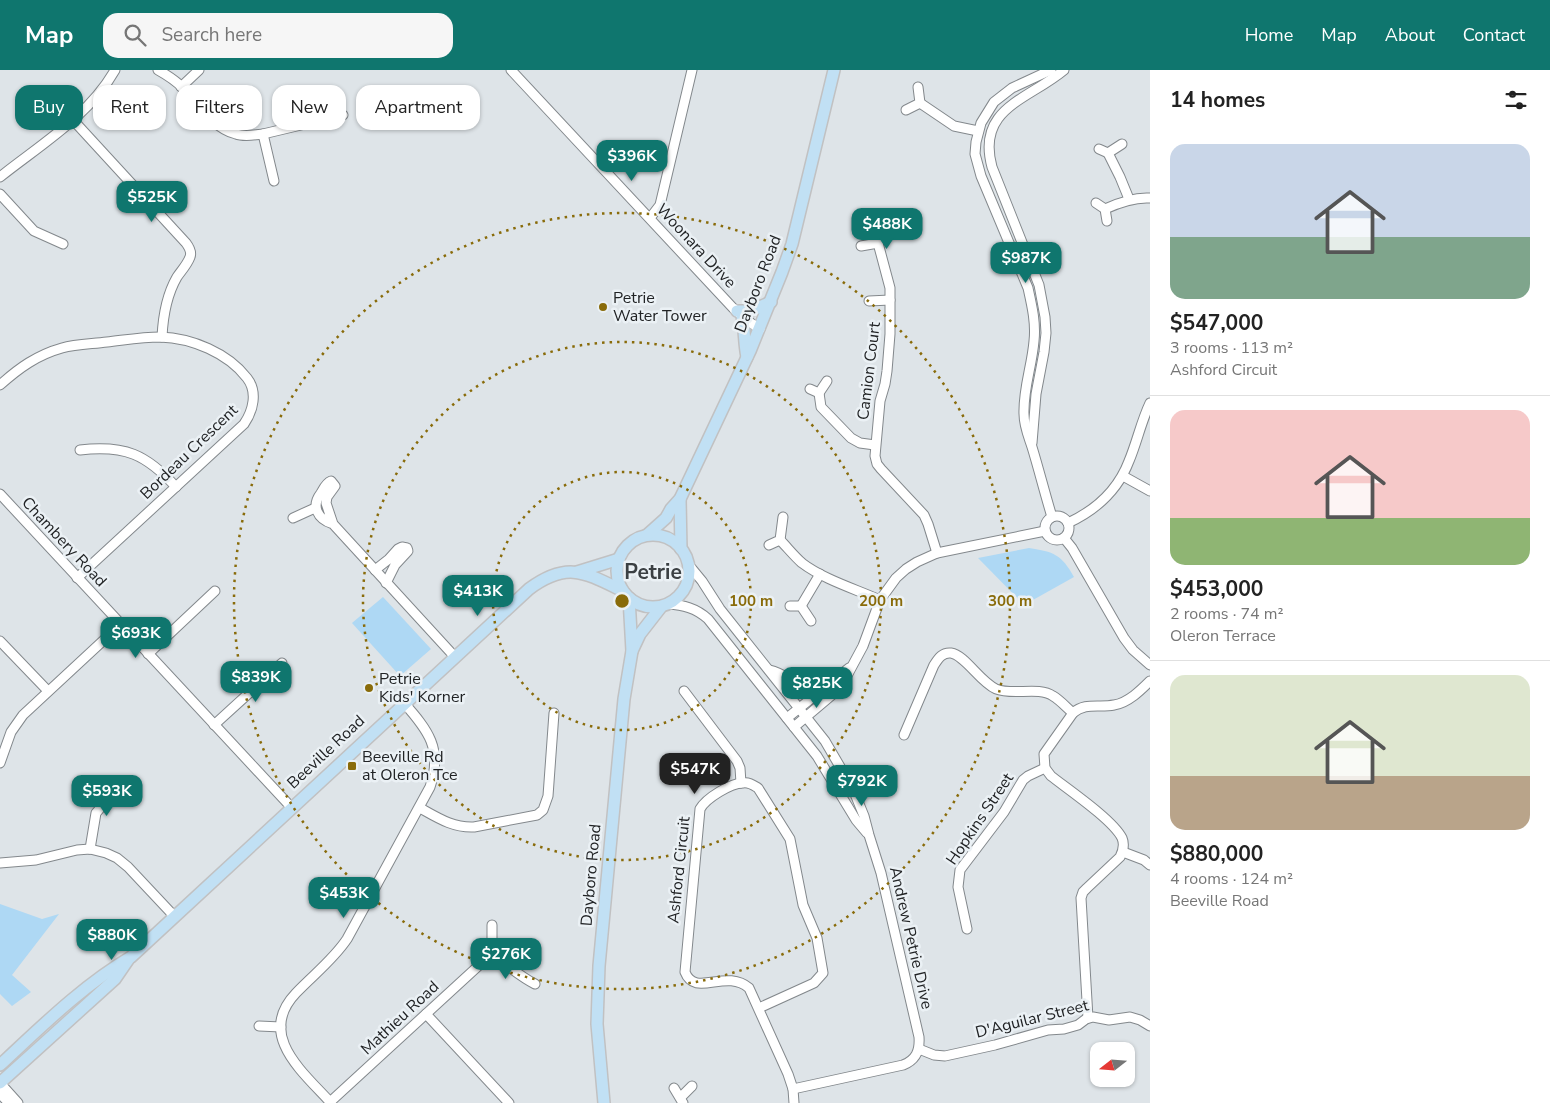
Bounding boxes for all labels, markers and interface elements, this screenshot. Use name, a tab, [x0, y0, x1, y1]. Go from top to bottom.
search box	[103, 13, 453, 58]
text: Map	[25, 19, 73, 51]
icon: search	[121, 21, 149, 49]
text: Search here	[161, 22, 262, 48]
text: Home	[1245, 23, 1293, 47]
text: Map	[1321, 23, 1357, 47]
text: About	[1385, 23, 1435, 47]
text: Contact	[1463, 23, 1525, 47]
chip: Buy	[15, 85, 83, 130]
chip: Rent	[93, 85, 166, 130]
chip: Filters	[176, 85, 262, 130]
chip: New	[272, 85, 346, 130]
chip: Apartment	[356, 85, 480, 130]
text: 14 homes	[1170, 86, 1265, 114]
icon: filters	[1502, 86, 1530, 114]
pin: $396K	[597, 140, 667, 182]
text: $396K	[607, 145, 657, 167]
icon: home	[1305, 177, 1395, 267]
pin: $525K	[117, 180, 187, 223]
text: $525K	[127, 186, 177, 208]
street label: Woonara Drive	[651, 199, 741, 293]
pin: $488K	[852, 208, 922, 250]
text: $488K	[862, 213, 912, 235]
street label: Dayboro Road	[729, 232, 787, 336]
pin: $987K	[991, 242, 1061, 284]
text: $987K	[1001, 247, 1051, 269]
place label: Petrie Water Tower	[613, 287, 707, 327]
marker: Petrie Water Tower	[597, 301, 609, 313]
text: $547,000	[1170, 309, 1263, 337]
street label: Camion Court	[852, 320, 886, 421]
text: 3 rooms · 113 m²	[1170, 337, 1293, 359]
text: Ashford Circuit	[1170, 359, 1277, 381]
street label: Bordeau Crescent	[135, 399, 243, 504]
icon: home	[1305, 442, 1395, 532]
street label: Chambery Road	[17, 492, 111, 592]
district label: Petrie	[624, 558, 682, 586]
pin: $413K	[443, 574, 513, 617]
text: $453,000	[1170, 575, 1263, 603]
text: $413K	[453, 580, 503, 602]
text: 100 m	[729, 591, 773, 611]
text: 200 m	[859, 591, 903, 611]
text: 300 m	[988, 591, 1032, 611]
centre of rings	[613, 592, 631, 610]
text: 2 rooms · 74 m²	[1170, 603, 1283, 625]
pin: $693K	[101, 616, 171, 659]
text: $693K	[111, 622, 161, 644]
text: Oleron Terrace	[1170, 625, 1276, 647]
pin: $839K	[221, 660, 291, 703]
text: $839K	[231, 666, 281, 688]
pin: $825K	[782, 666, 852, 709]
place label: Petrie Kids' Korner	[379, 668, 465, 708]
text: $825K	[792, 672, 842, 694]
marker: Petrie Kids' Korner	[363, 682, 375, 694]
icon: home	[1305, 707, 1395, 797]
street label: Beeville Road	[282, 710, 370, 794]
place label: Beeville Rd at Oleron Tce	[362, 746, 458, 786]
pin: $547K	[660, 752, 730, 795]
text: $547K	[670, 758, 720, 780]
marker: Beeville Rd at Oleron Tce	[346, 760, 358, 772]
pin: $792K	[827, 764, 897, 807]
street label: Hopkins Street	[941, 768, 1019, 869]
text: $792K	[837, 770, 887, 792]
pin: $593K	[72, 774, 142, 817]
text: $593K	[82, 780, 132, 802]
street label: Ashford Circuit	[662, 815, 696, 924]
street label: Dayboro Road	[576, 823, 606, 927]
text: $880,000	[1170, 840, 1263, 868]
street label: Andrew Petrie Drive	[884, 865, 938, 1011]
text: 4 rooms · 124 m²	[1170, 868, 1293, 890]
pin: $453K	[309, 876, 379, 919]
text: $453K	[319, 882, 369, 904]
text: Beeville Road	[1170, 890, 1269, 912]
pin: $880K	[77, 918, 147, 961]
text: $880K	[87, 924, 137, 946]
pin: $276K	[471, 938, 541, 980]
text: $276K	[481, 943, 531, 965]
street label: Mathieu Road	[356, 976, 444, 1060]
street label: D'Aguilar Street	[973, 994, 1091, 1044]
north arrow	[1090, 1042, 1135, 1088]
map controls	[1090, 1042, 1135, 1087]

